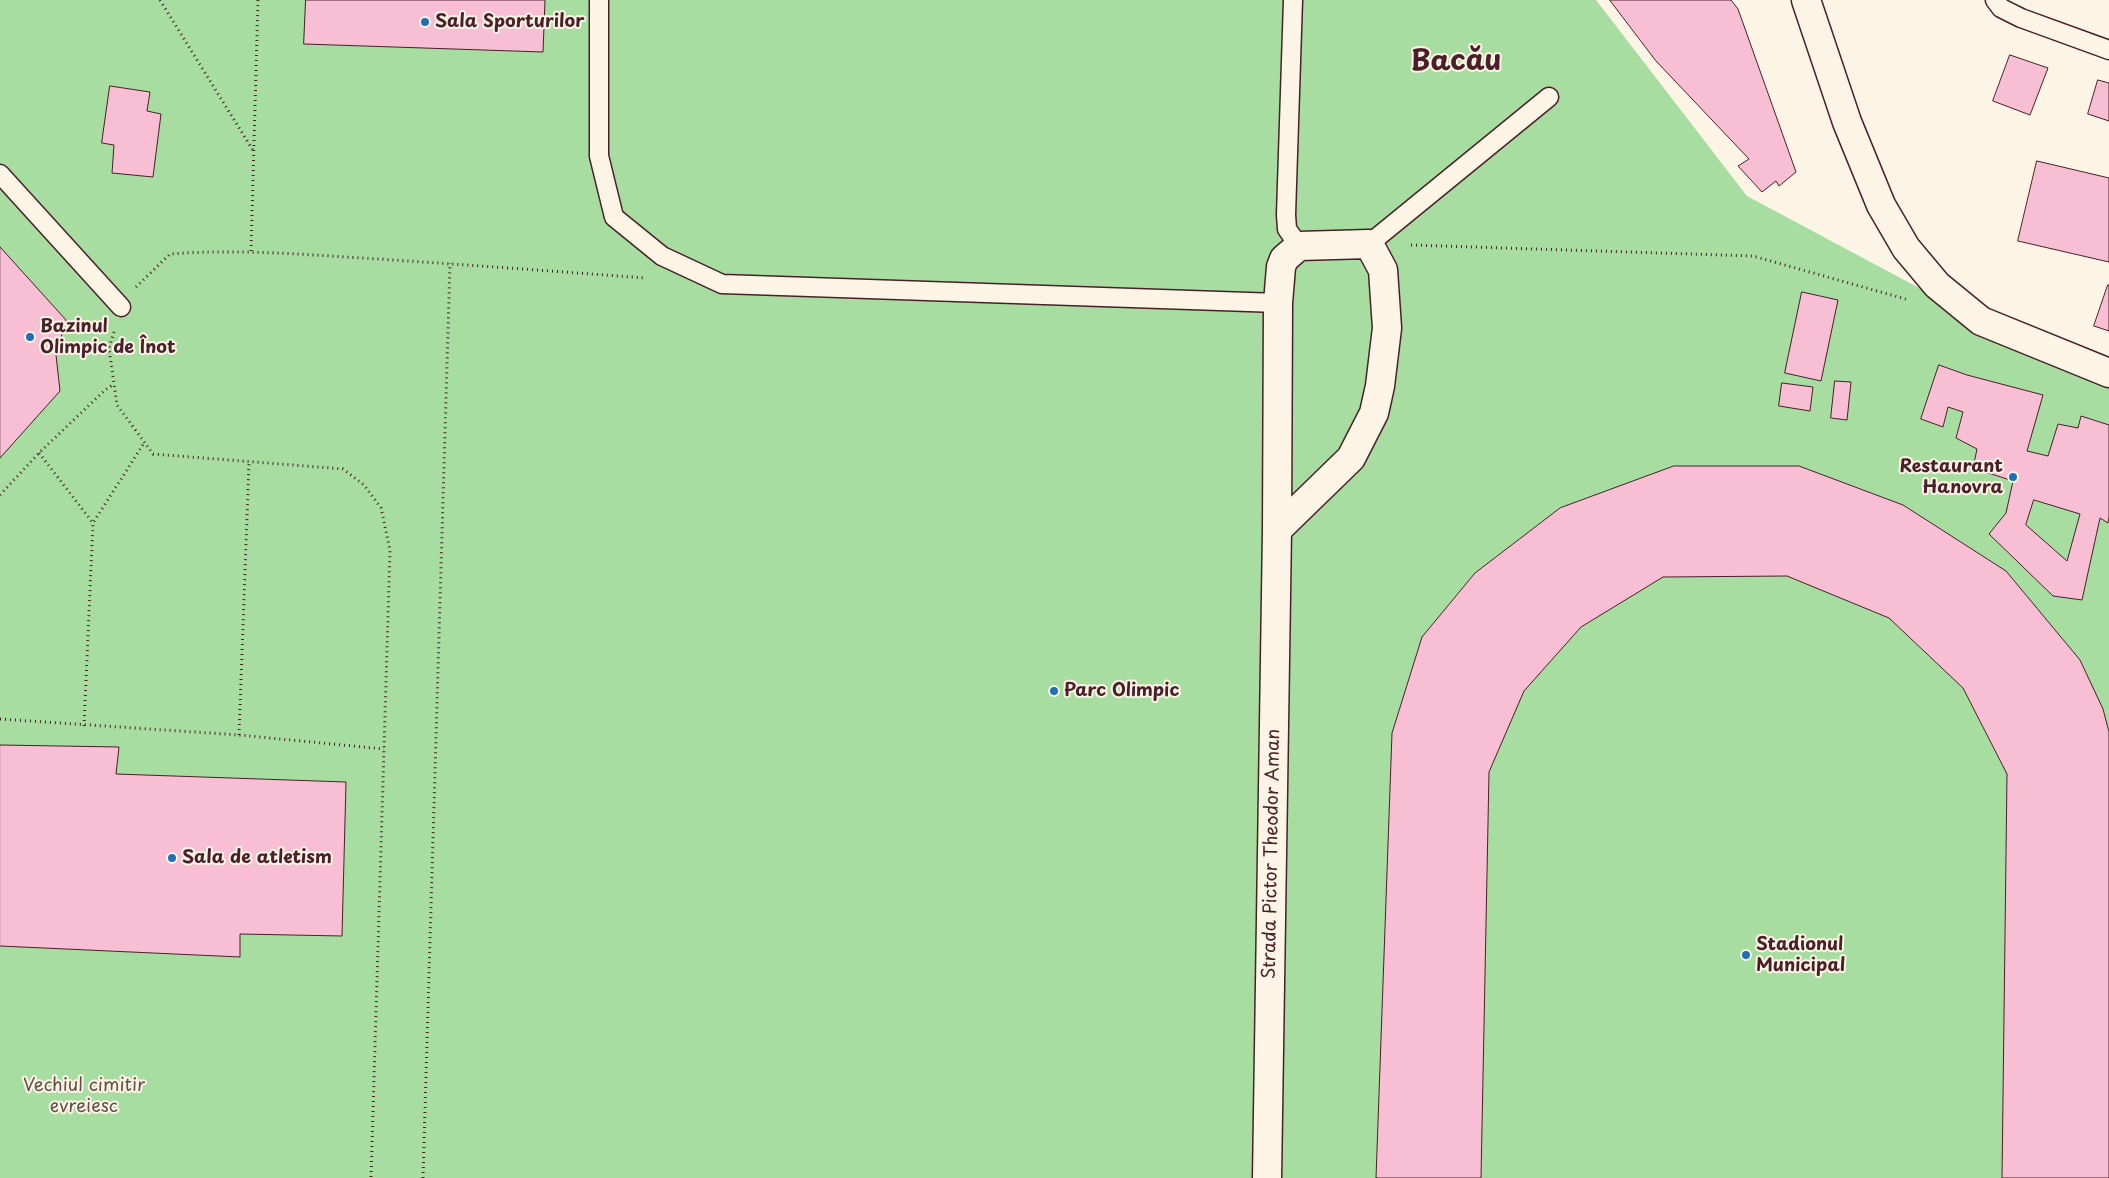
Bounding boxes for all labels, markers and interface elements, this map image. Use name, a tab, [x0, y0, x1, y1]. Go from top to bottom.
place label: Sala Sporturilor	[435, 11, 584, 33]
marker: Sala Sporturilor	[419, 16, 431, 28]
district label: Bacău	[1410, 45, 1502, 79]
place label: Bazinul Olimpic de Înot	[40, 316, 176, 358]
marker: Bazinul Olimpic de Înot	[24, 331, 36, 343]
place label: Restaurant Hanovra	[1900, 456, 2003, 498]
marker: Restaurant Hanovra	[2007, 471, 2019, 483]
place label: Parc Olimpic	[1064, 680, 1179, 702]
marker: Parc Olimpic	[1048, 685, 1060, 697]
street label: Strada Pictor Theodor Aman	[1259, 729, 1285, 979]
place label: Sala de atletism	[182, 847, 332, 869]
marker: Sala de atletism	[166, 852, 178, 864]
place label: Stadionul Municipal	[1756, 934, 1845, 976]
marker: Stadionul Municipal	[1740, 949, 1752, 961]
park label: Vechiul cimitir evreiesc	[23, 1075, 145, 1118]

